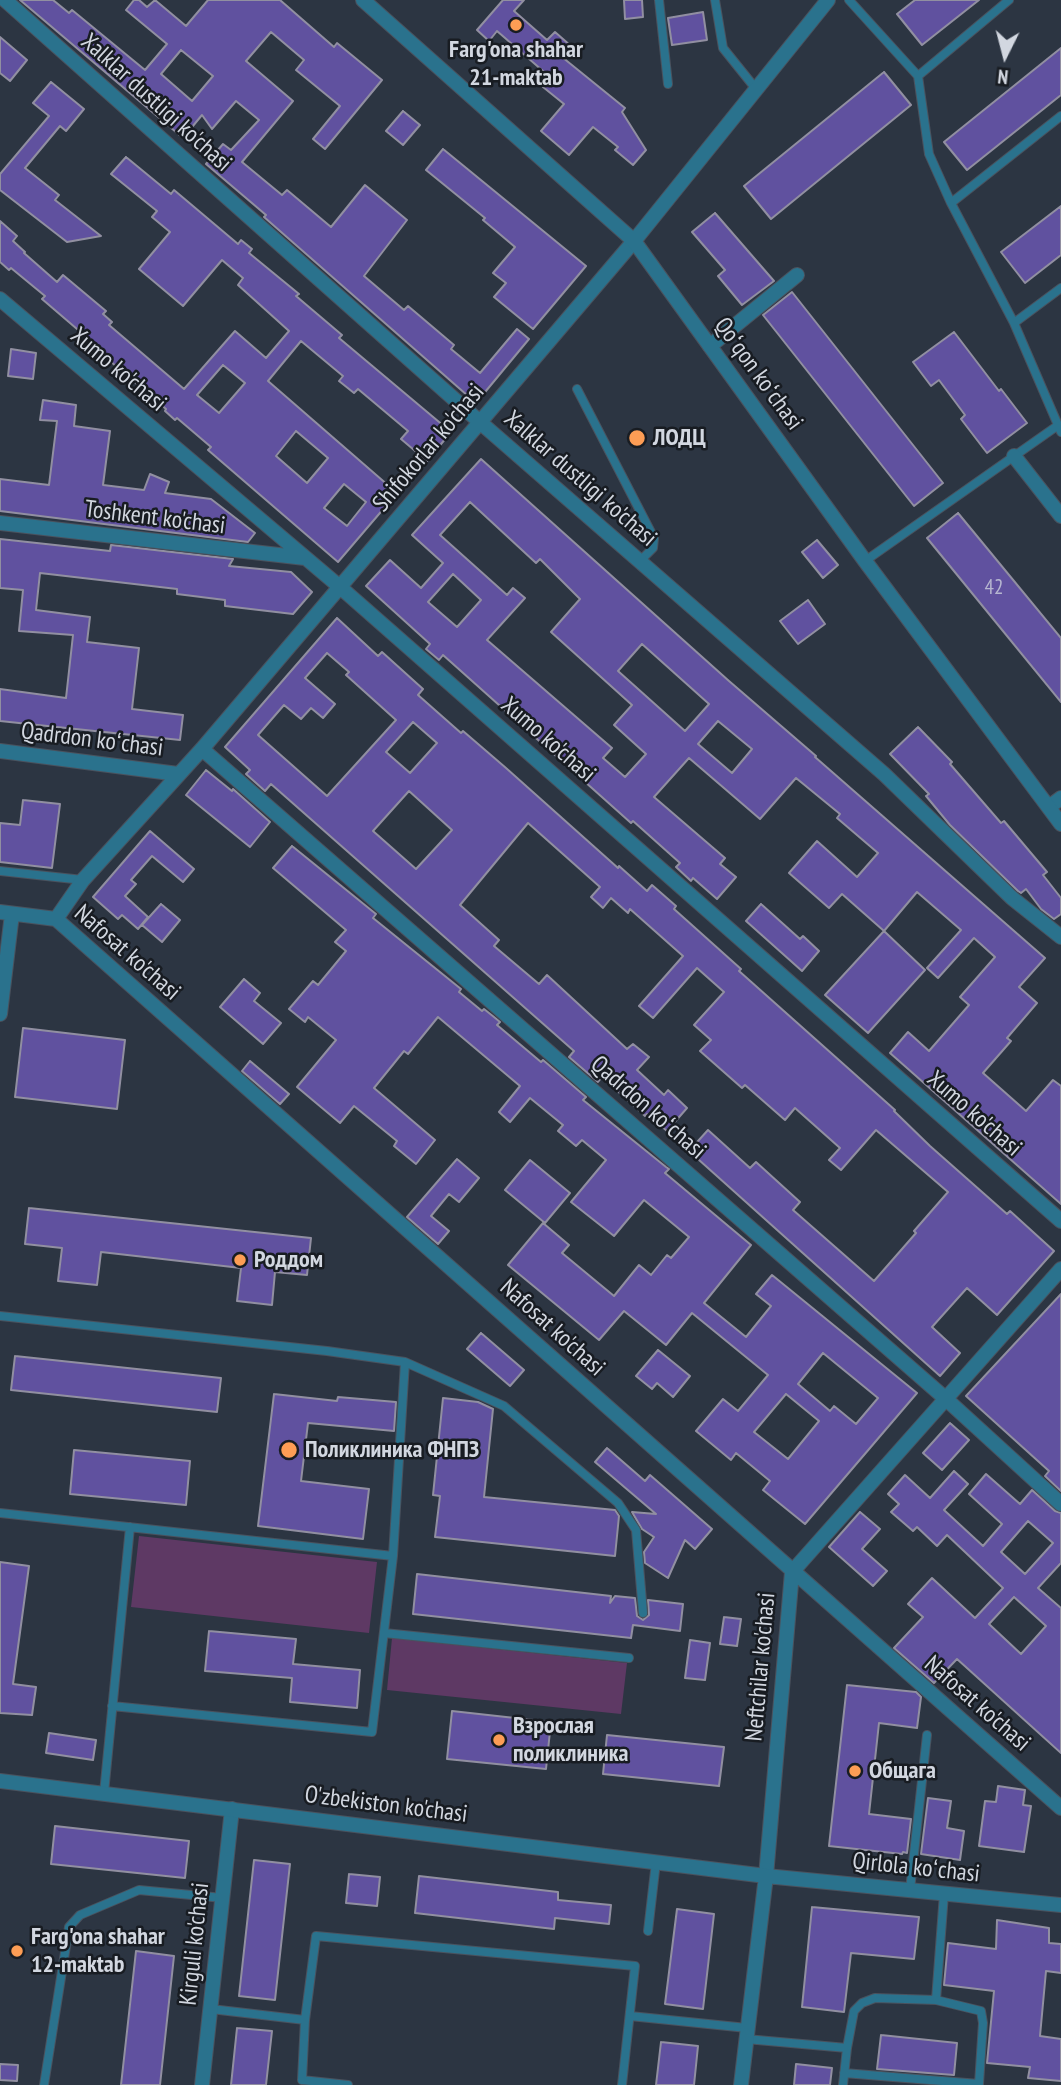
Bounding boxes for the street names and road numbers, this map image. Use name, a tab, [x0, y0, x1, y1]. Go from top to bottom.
street label: Xalklar dustligi ko'chasi	[75, 28, 237, 178]
street label: Qoʻqon koʻchasi	[708, 312, 808, 436]
street label: Xumo ko'chasi	[64, 322, 172, 418]
street label: Shifokorlar ko'chasi	[367, 378, 491, 518]
street label: Xalklar dustligi ko'chasi	[498, 405, 662, 553]
street label: Toshkent ko'chasi	[83, 495, 227, 541]
street label: Xumo ko'chasi	[495, 691, 601, 789]
street label: Qadrdon koʻchasi	[19, 717, 165, 763]
street label: Nafosat ko'chasi	[68, 899, 186, 1007]
street label: Qadrdon koʻchasi	[585, 1050, 711, 1166]
street label: Xumo ko'chasi	[921, 1065, 1027, 1163]
street label: Nafosat ko'chasi	[494, 1273, 610, 1383]
street label: Neftchilar ko'chasi	[740, 1592, 782, 1742]
street label: Nafosat ko'chasi	[918, 1650, 1036, 1758]
street label: O'zbekiston ko'chasi	[303, 1781, 469, 1829]
street label: Qirlola koʻchasi	[851, 1847, 981, 1889]
street label: Kirguli ko'chasi	[174, 1881, 216, 2007]

